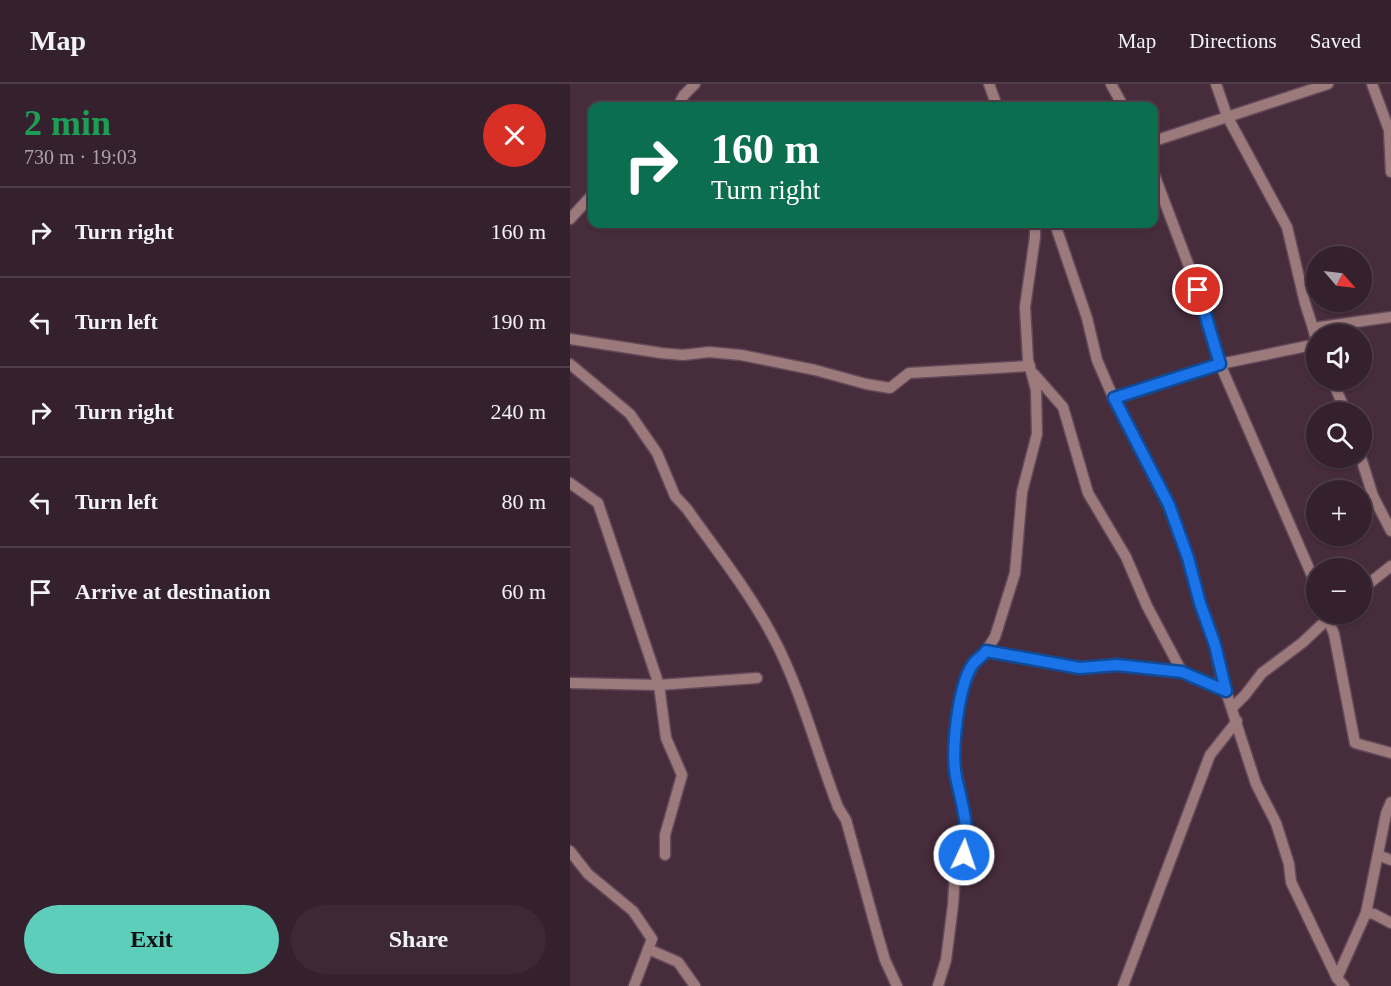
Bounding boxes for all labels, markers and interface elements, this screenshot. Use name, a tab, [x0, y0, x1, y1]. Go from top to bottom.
text: Map	[30, 25, 86, 56]
text: Map	[1118, 29, 1156, 53]
text: Directions	[1189, 29, 1277, 53]
text: Saved	[1310, 29, 1361, 53]
text: 2 min	[24, 103, 111, 143]
button: close	[483, 104, 546, 167]
icon: right	[612, 126, 690, 204]
text: 160 m	[711, 126, 820, 172]
text: 730 m · 19:03	[24, 146, 137, 168]
text: Turn right	[711, 175, 820, 205]
icon: right	[24, 216, 57, 249]
text: Turn right	[75, 219, 174, 244]
text: 160 m	[490, 219, 546, 244]
north arrow	[1306, 246, 1372, 312]
map controls	[1306, 246, 1372, 624]
pin	[1172, 264, 1223, 315]
icon: arrive	[1181, 273, 1214, 306]
icon: left	[24, 306, 57, 339]
text: Turn left	[75, 309, 158, 334]
text: 190 m	[490, 309, 546, 334]
button: sound	[1306, 324, 1372, 390]
icon: right	[24, 396, 57, 429]
text: Turn right	[75, 399, 174, 424]
text: 240 m	[490, 399, 546, 424]
button: search	[1306, 402, 1372, 468]
button: +	[1306, 480, 1372, 546]
icon: left	[24, 486, 57, 519]
text: Turn left	[75, 489, 158, 514]
text: 80 m	[501, 489, 546, 514]
button: −	[1306, 558, 1372, 624]
icon: arrive	[24, 576, 57, 609]
text: Arrive at destination	[75, 579, 271, 604]
text: 60 m	[501, 579, 546, 604]
position arrow	[932, 823, 996, 887]
button: Exit	[24, 905, 279, 974]
button: Share	[291, 905, 546, 974]

